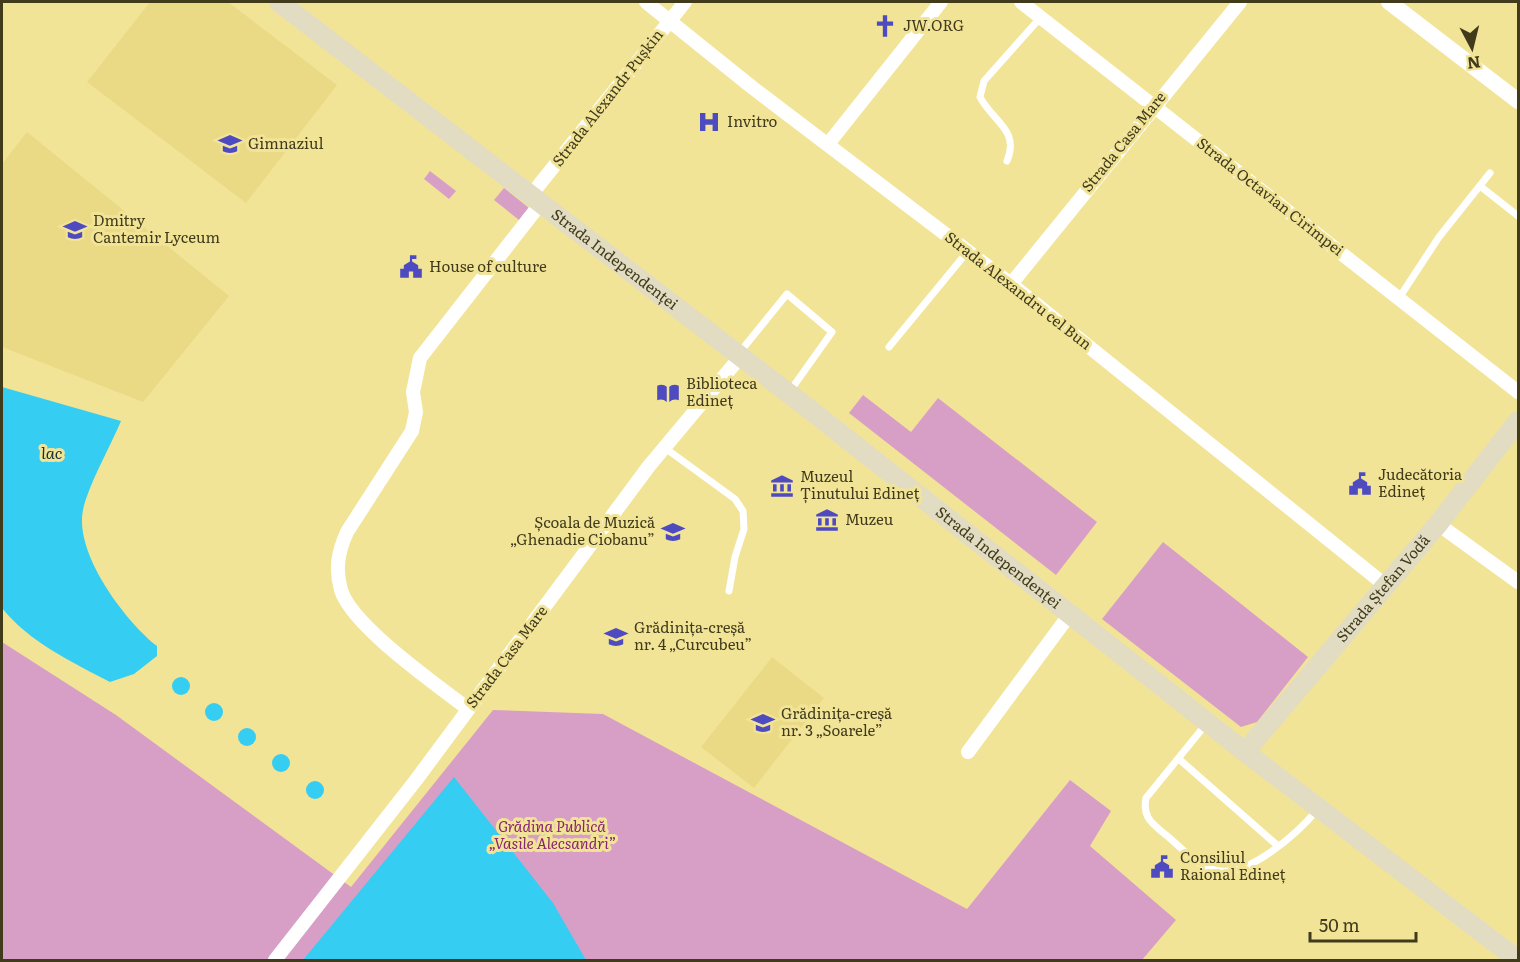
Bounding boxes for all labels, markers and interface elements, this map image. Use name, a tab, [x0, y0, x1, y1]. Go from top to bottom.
church icon: JW.ORG	[872, 13, 898, 39]
place label: JW.ORG	[903, 13, 964, 36]
north arrow	[1442, 18, 1502, 78]
street label: Strada Alexandr Pușkin	[546, 24, 668, 171]
text: N	[1466, 51, 1482, 77]
street label: Strada Casa Mare	[1075, 86, 1171, 196]
hospital icon: Invitro	[696, 109, 722, 135]
place label: Invitro	[727, 109, 778, 132]
school or university icon: Gimnaziul	[217, 131, 243, 157]
place label: Gimnaziul	[248, 131, 324, 154]
street label: Strada Octavian Cirimpei	[1193, 131, 1349, 261]
street label: Strada Independenței	[547, 202, 684, 315]
place label: Dmitry Cantemir Lyceum	[93, 208, 220, 248]
school or university icon: Dmitry Cantemir Lyceum	[62, 217, 88, 243]
street label: Strada Alexandru cel Bun	[941, 225, 1097, 355]
public building icon: House of culture	[398, 254, 424, 280]
place label: House of culture	[429, 254, 547, 277]
place label: Biblioteca Edineț	[686, 371, 758, 411]
library icon: Biblioteca Edineț	[655, 380, 681, 406]
water label: lac	[41, 440, 63, 464]
place label: Judecătoria Edineț	[1378, 462, 1463, 502]
place label: Muzeul Ținutului Edineț	[800, 464, 919, 504]
public building icon: Judecătoria Edineț	[1347, 471, 1373, 497]
museum icon: Muzeul Ținutului Edineț	[769, 473, 795, 499]
street label: Strada Independenței	[931, 500, 1067, 613]
museum icon: Muzeu	[814, 507, 840, 533]
place label: Muzeu	[845, 507, 894, 530]
place label: Școala de Muzică „Ghenadie Ciobanu”	[511, 510, 656, 550]
school or university icon: Școala de Muzică „Ghenadie Ciobanu”	[660, 519, 686, 545]
street label: Strada Ștefan Vodă	[1330, 528, 1435, 647]
street label: Strada Casa Mare	[459, 600, 552, 712]
place label: Grădinița-creșă nr. 4 „Curcubeu”	[634, 615, 752, 655]
school or university icon: Grădinița-creșă nr. 4 „Curcubeu”	[603, 624, 629, 650]
place label: Grădinița-creșă nr. 3 „Soarele”	[781, 701, 893, 741]
school or university icon: Grădinița-creșă nr. 3 „Soarele”	[750, 710, 776, 736]
park label: Grădina Publică „Vasile Alecsandri”	[488, 814, 616, 854]
place label: Consiliul Raional Edineț	[1180, 845, 1286, 885]
public building icon: Consiliul Raional Edineț	[1149, 854, 1175, 880]
scale bar	[1310, 905, 1416, 943]
text: 50 m	[1319, 911, 1360, 938]

